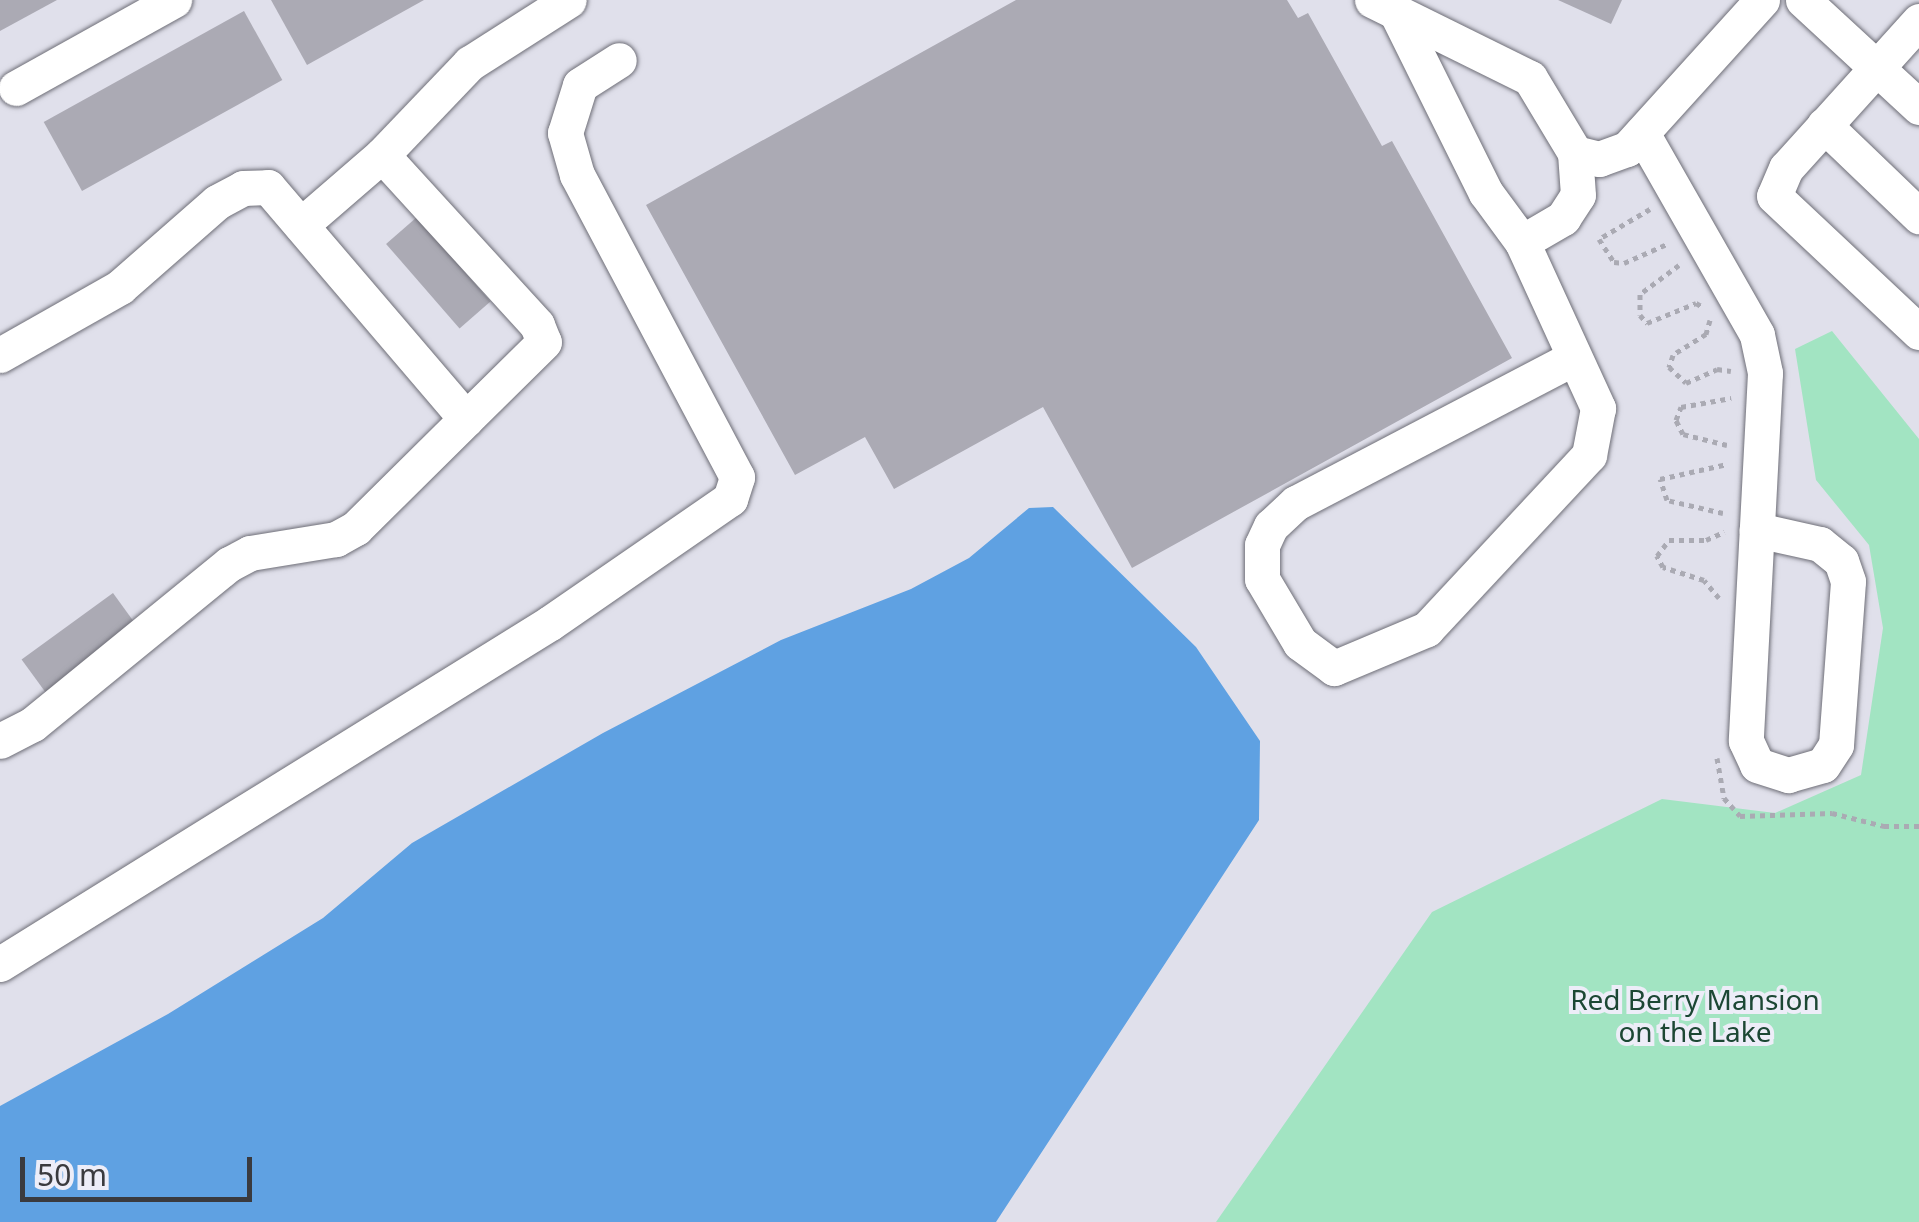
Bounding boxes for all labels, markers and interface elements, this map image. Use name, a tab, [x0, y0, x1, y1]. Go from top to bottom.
park label: Red Berry Mansion on the Lake	[1570, 982, 1820, 1048]
scale bar	[25, 1137, 258, 1199]
text: 50 m	[37, 1154, 107, 1195]

